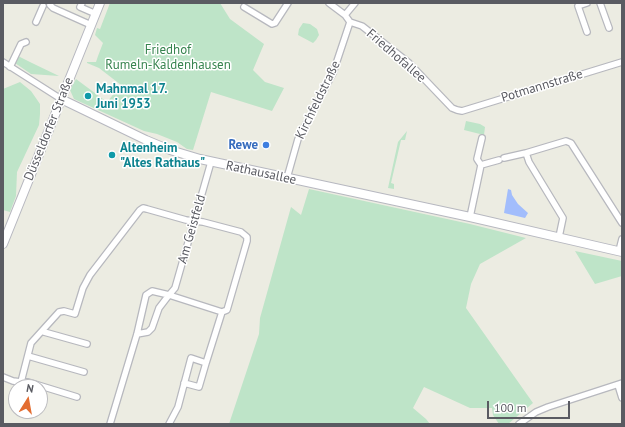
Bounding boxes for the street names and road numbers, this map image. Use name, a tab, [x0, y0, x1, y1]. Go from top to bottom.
street label: Friedhofallee	[363, 26, 429, 86]
street label: Kirchfeldstraße	[292, 58, 344, 142]
street label: Potmannstraße	[499, 66, 585, 106]
street label: Düsseldorfer Straße	[21, 75, 77, 183]
street label: Rathausallee	[224, 158, 298, 188]
street label: Am Geistfeld	[175, 193, 209, 265]

